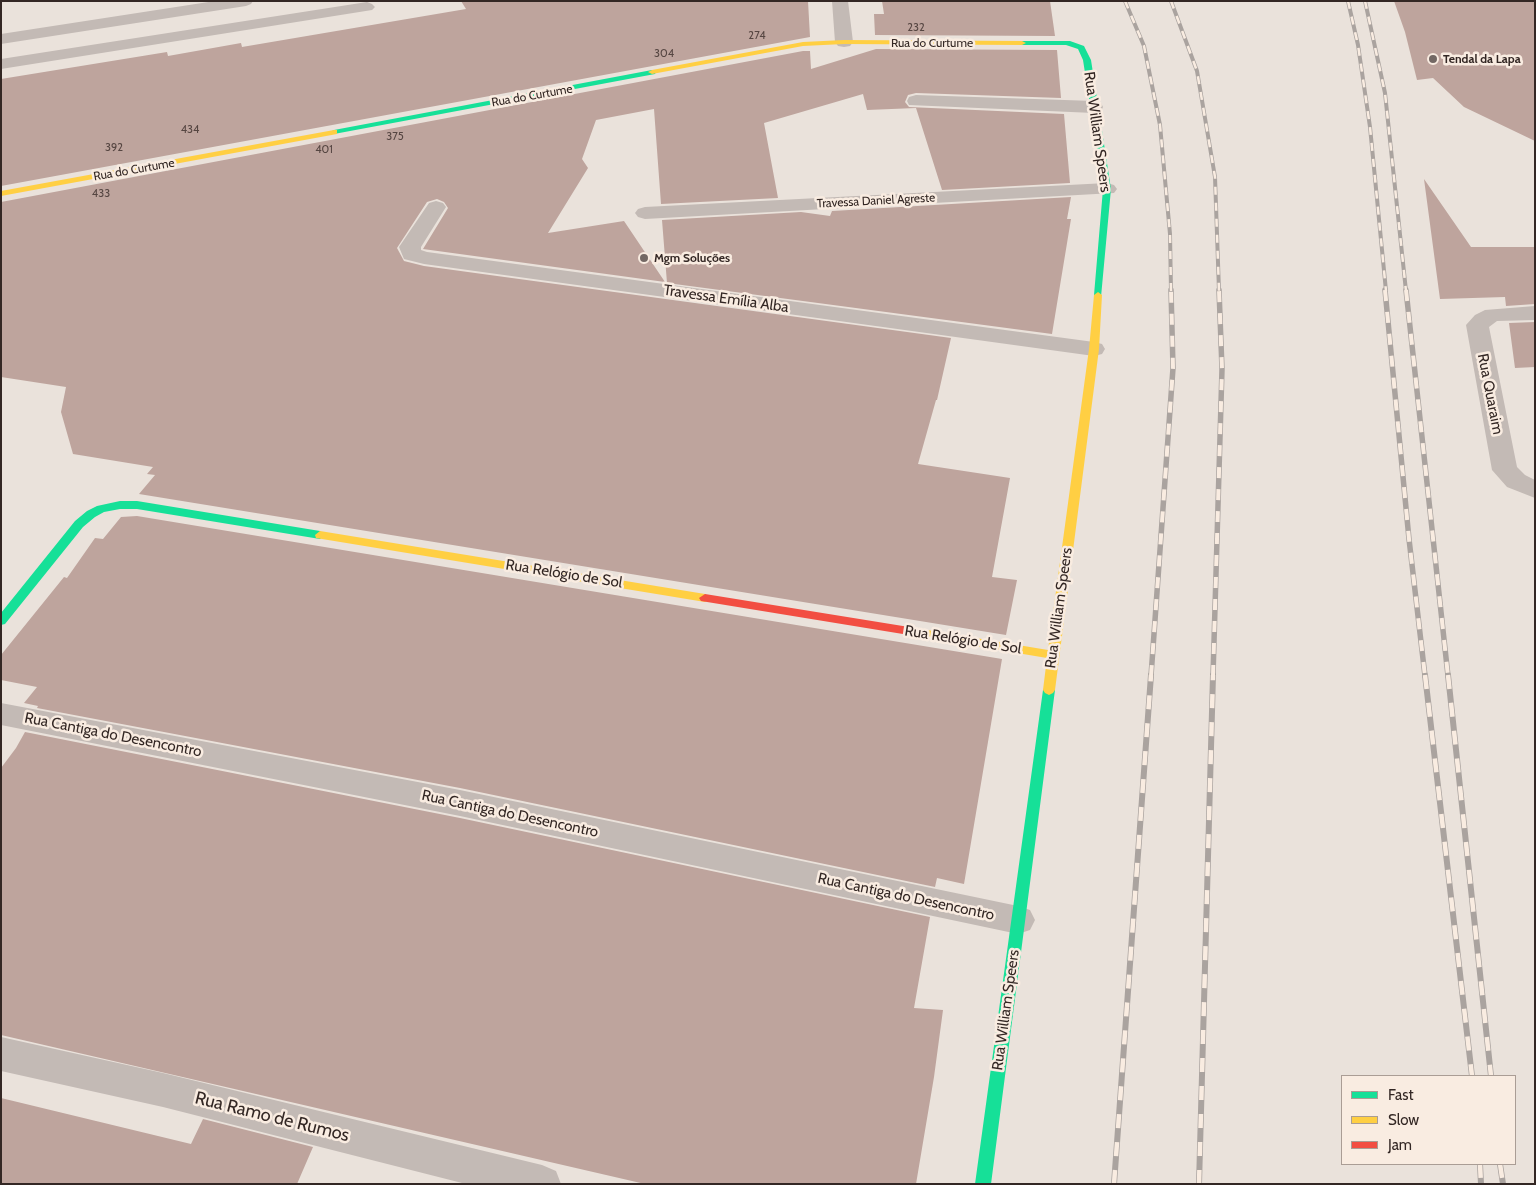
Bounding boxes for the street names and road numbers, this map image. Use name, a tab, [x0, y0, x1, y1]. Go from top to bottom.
street label: Rua do Curtume	[891, 36, 973, 50]
street label: Rua William Speers	[1080, 70, 1114, 194]
street label: Rua do Curtume	[490, 82, 574, 110]
street label: Rua do Curtume	[92, 156, 176, 184]
street label: Travessa Daniel Agreste	[817, 191, 935, 211]
street label: Travessa Emília Alba	[662, 281, 790, 317]
street label: Rua Quaraim	[1473, 352, 1507, 436]
street label: Rua William Speers	[1042, 546, 1076, 670]
street label: Rua Relógio de Sol	[504, 556, 624, 592]
street label: Rua Relógio de Sol	[903, 622, 1023, 658]
street label: Rua Cantiga do Desencontro	[23, 709, 203, 761]
street label: Rua Cantiga do Desencontro	[420, 786, 600, 842]
street label: Rua Cantiga do Desencontro	[816, 869, 996, 925]
street label: Rua William Speers	[989, 948, 1023, 1072]
street label: Rua Ramo de Rumos	[193, 1087, 351, 1147]

